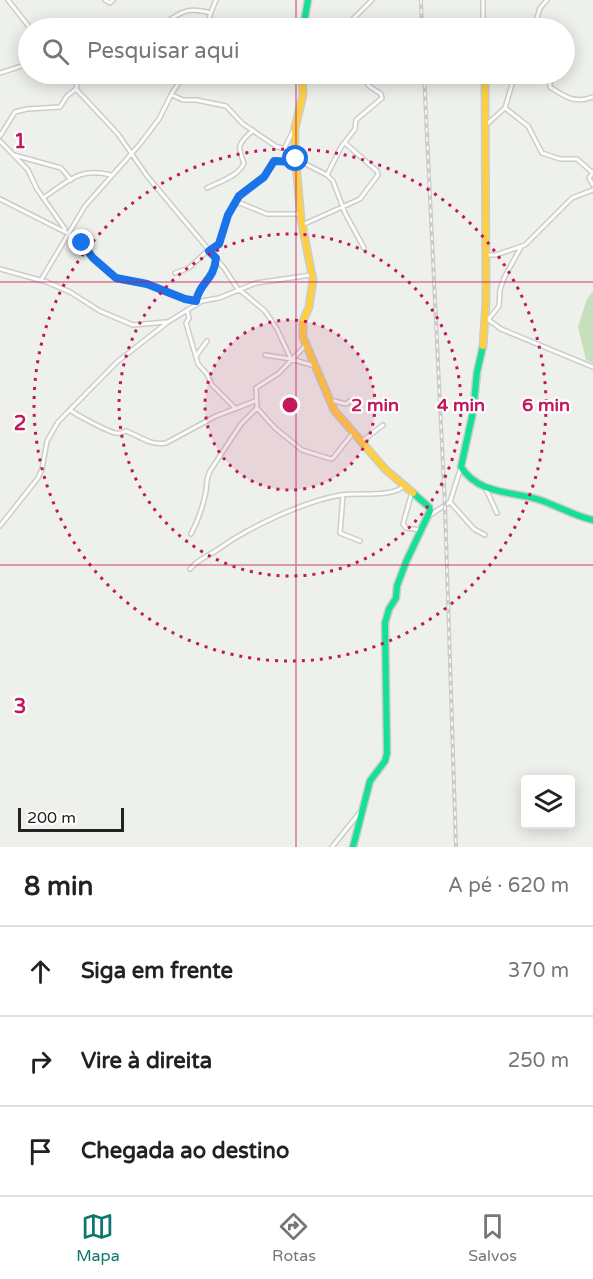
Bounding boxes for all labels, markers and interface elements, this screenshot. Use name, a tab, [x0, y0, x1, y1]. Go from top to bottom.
search box	[18, 18, 575, 84]
icon: search	[39, 35, 72, 68]
text: Pesquisar aqui	[87, 38, 239, 64]
text: 1	[14, 130, 26, 154]
route start	[282, 145, 308, 171]
route end	[68, 229, 94, 255]
text: 2 min	[351, 394, 399, 416]
text: 4 min	[437, 394, 485, 416]
text: 6 min	[522, 394, 570, 416]
centre of rings	[280, 395, 300, 415]
text: 2	[14, 412, 26, 436]
text: 3	[14, 695, 26, 719]
map controls	[521, 775, 575, 829]
button: layers	[521, 775, 575, 829]
scale bar	[18, 805, 124, 832]
text: 200 m	[27, 808, 76, 828]
text: 8 min	[24, 871, 93, 902]
text: A pé · 620 m	[448, 874, 569, 898]
icon: ahead	[24, 955, 57, 988]
text: Siga em frente	[81, 958, 233, 984]
text: 370 m	[508, 959, 569, 983]
icon: right	[24, 1045, 57, 1078]
text: Vire à direita	[81, 1048, 212, 1074]
text: 250 m	[508, 1049, 569, 1073]
icon: arrive	[24, 1135, 57, 1168]
text: Chegada ao destino	[81, 1138, 289, 1164]
tab: Mapa	[76, 1210, 120, 1266]
tab: Rotas	[272, 1210, 316, 1266]
tab: Salvos	[468, 1210, 517, 1266]

